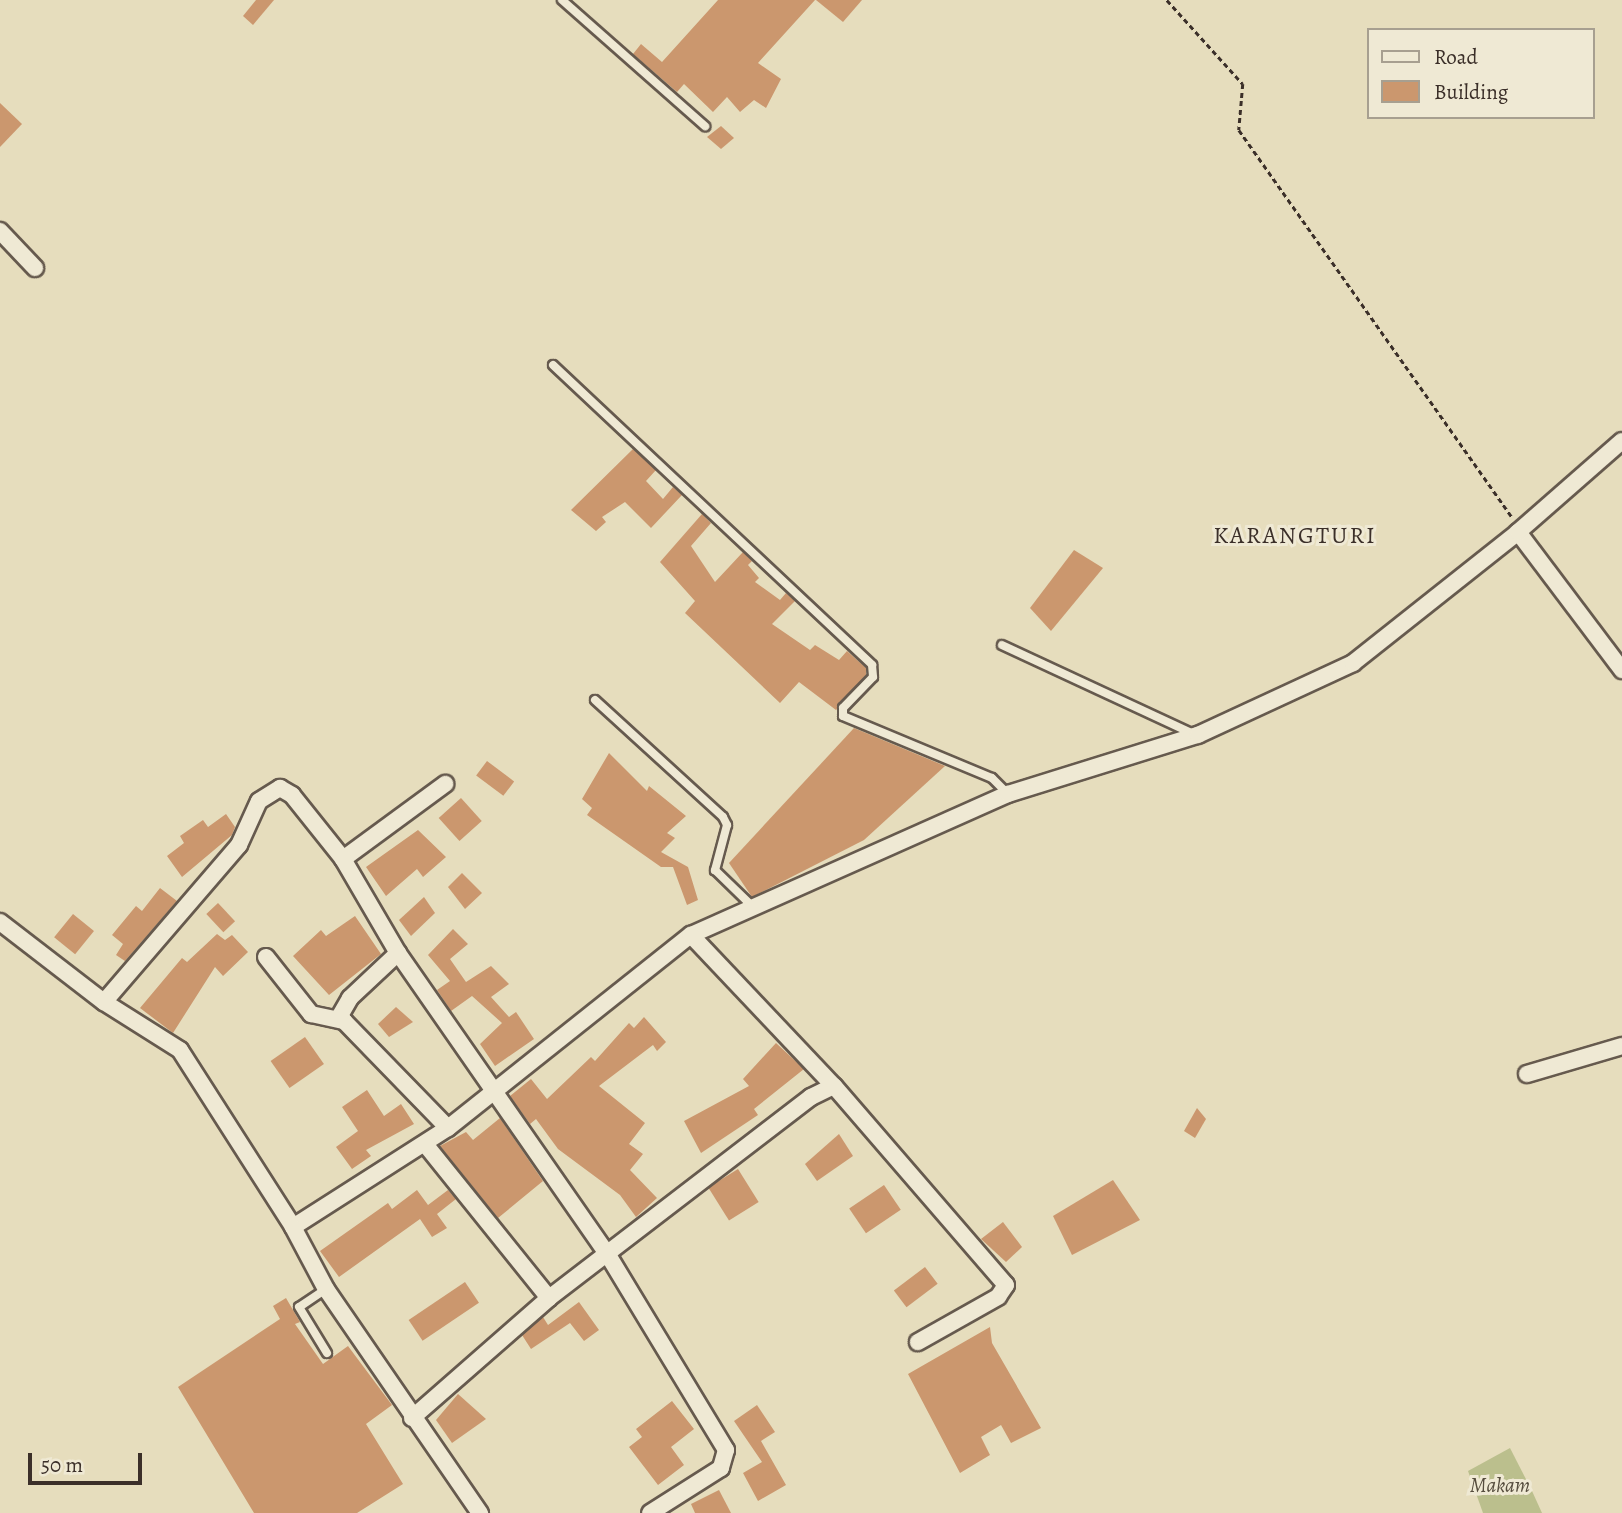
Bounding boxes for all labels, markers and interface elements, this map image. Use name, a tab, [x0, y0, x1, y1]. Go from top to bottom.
legend	[1366, 28, 1594, 119]
text: Road	[1434, 43, 1478, 71]
text: Building	[1434, 78, 1508, 106]
district label: KARANGTURI	[1215, 522, 1375, 550]
scale bar	[32, 1440, 145, 1484]
text: 50 m	[41, 1451, 83, 1479]
park label: Makam	[1470, 1472, 1530, 1498]

